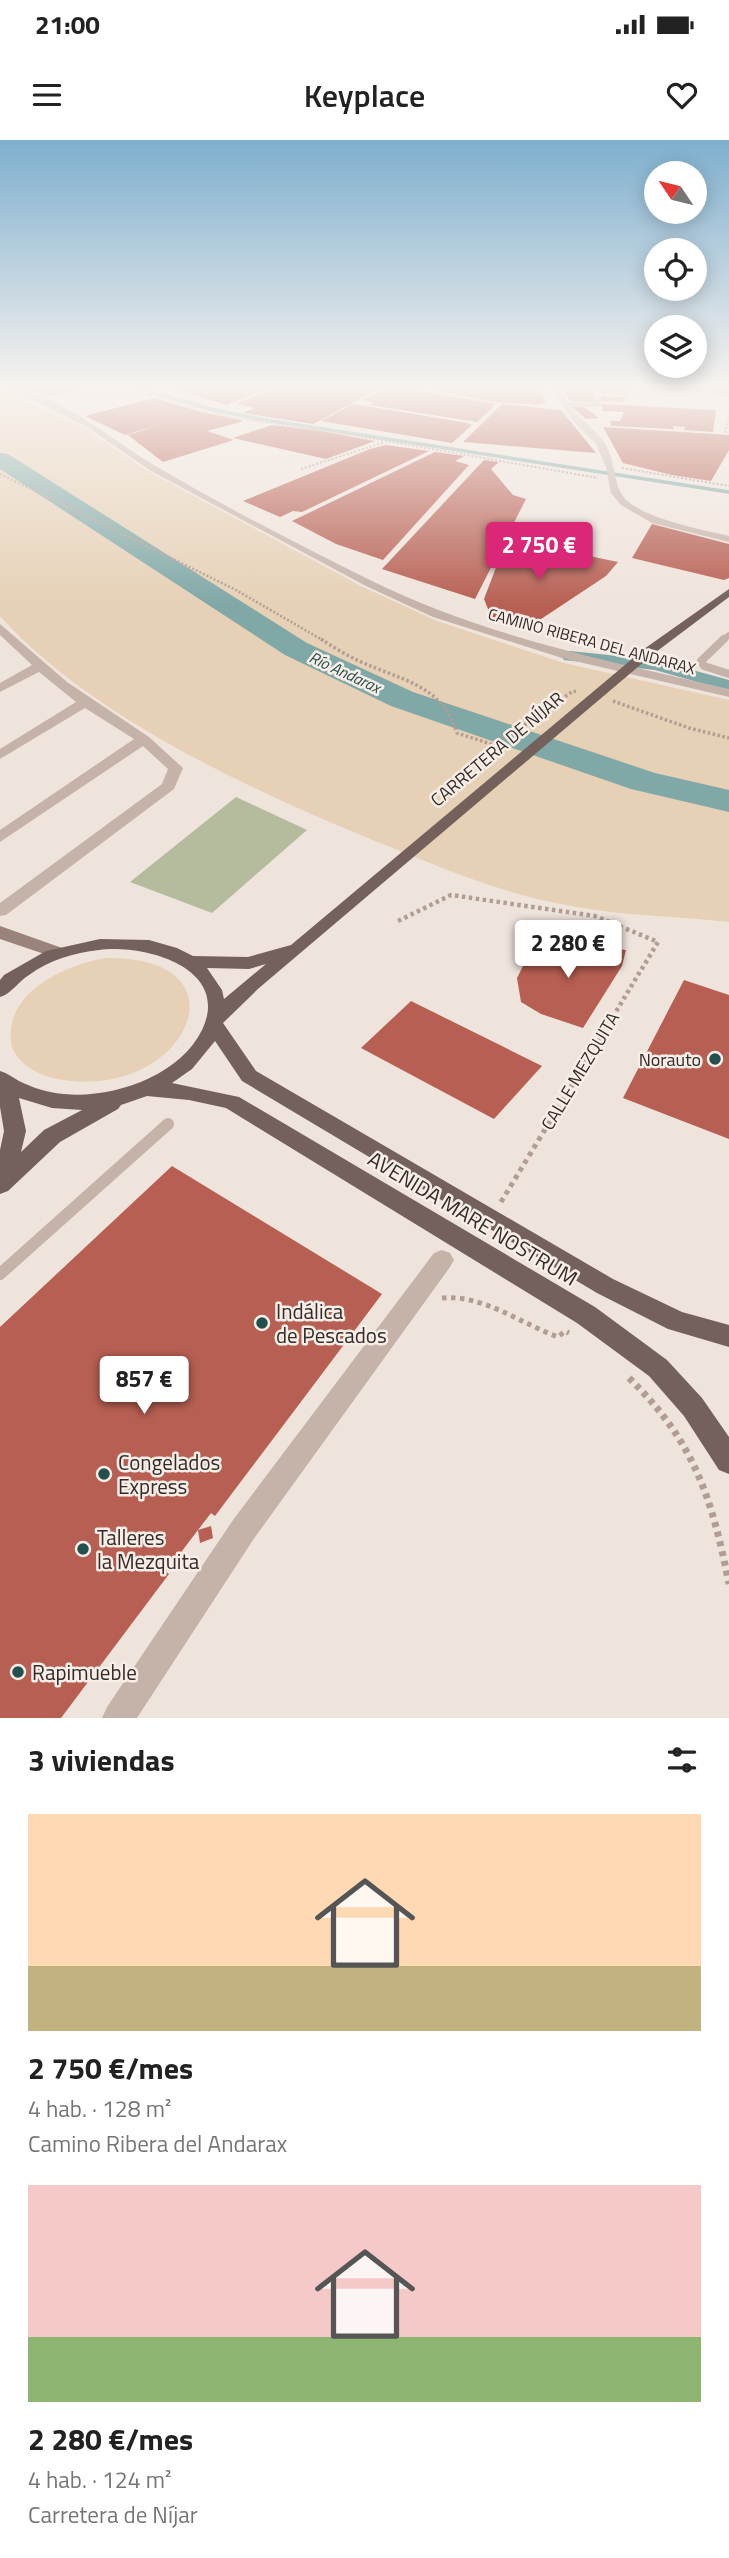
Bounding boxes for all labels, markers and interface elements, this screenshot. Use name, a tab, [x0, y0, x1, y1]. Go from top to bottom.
text: 21:00	[35, 5, 100, 44]
text: Keyplace	[304, 71, 425, 119]
icon: menu	[28, 76, 66, 114]
icon: heart	[663, 76, 701, 114]
north arrow	[644, 161, 707, 224]
map controls	[644, 161, 707, 378]
button: locate	[644, 238, 707, 301]
button: layers	[644, 315, 707, 378]
pin: 2 750 €	[474, 522, 604, 582]
text: 2 750 €	[502, 527, 576, 562]
street label: CAMINO RIBERA DEL ANDARAX	[485, 602, 699, 680]
water label: Río Andarax	[305, 645, 387, 700]
street label: CARRETERA DE NÍJAR	[424, 685, 570, 813]
pin: 2 280 €	[503, 920, 633, 980]
text: 2 280 €	[531, 925, 605, 960]
street label: CALLE MEZQUITA	[534, 1007, 626, 1135]
place label: Norauto	[639, 1046, 701, 1073]
marker: Norauto	[707, 1051, 723, 1067]
street label: AVENIDA MARE NOSTRUM	[362, 1143, 584, 1293]
place label: Indálica de Pescados	[276, 1295, 387, 1351]
marker: Indálica de Pescados	[254, 1315, 270, 1331]
pin: 857 €	[95, 1356, 193, 1416]
text: 857 €	[116, 1361, 172, 1396]
place label: Congelados Express	[118, 1446, 220, 1502]
marker: Congelados Express	[96, 1466, 112, 1482]
place label: Talleres la Mezquita	[97, 1521, 200, 1577]
marker: Talleres la Mezquita	[75, 1541, 91, 1557]
place label: Rapimueble	[32, 1656, 137, 1688]
marker: Rapimueble	[10, 1664, 26, 1680]
text: 3 viviendas	[28, 1737, 175, 1783]
icon: filters	[663, 1741, 701, 1779]
icon: home	[302, 1860, 428, 1986]
text: 2 750 €/mes	[28, 2045, 193, 2091]
text: 4 hab. · 128 m²	[28, 2091, 171, 2126]
text: Camino Ribera del Andarax	[28, 2126, 287, 2161]
icon: home	[302, 2231, 428, 2357]
text: 2 280 €/mes	[28, 2416, 193, 2462]
text: 4 hab. · 124 m²	[28, 2462, 171, 2497]
text: Carretera de Níjar	[28, 2497, 198, 2532]

